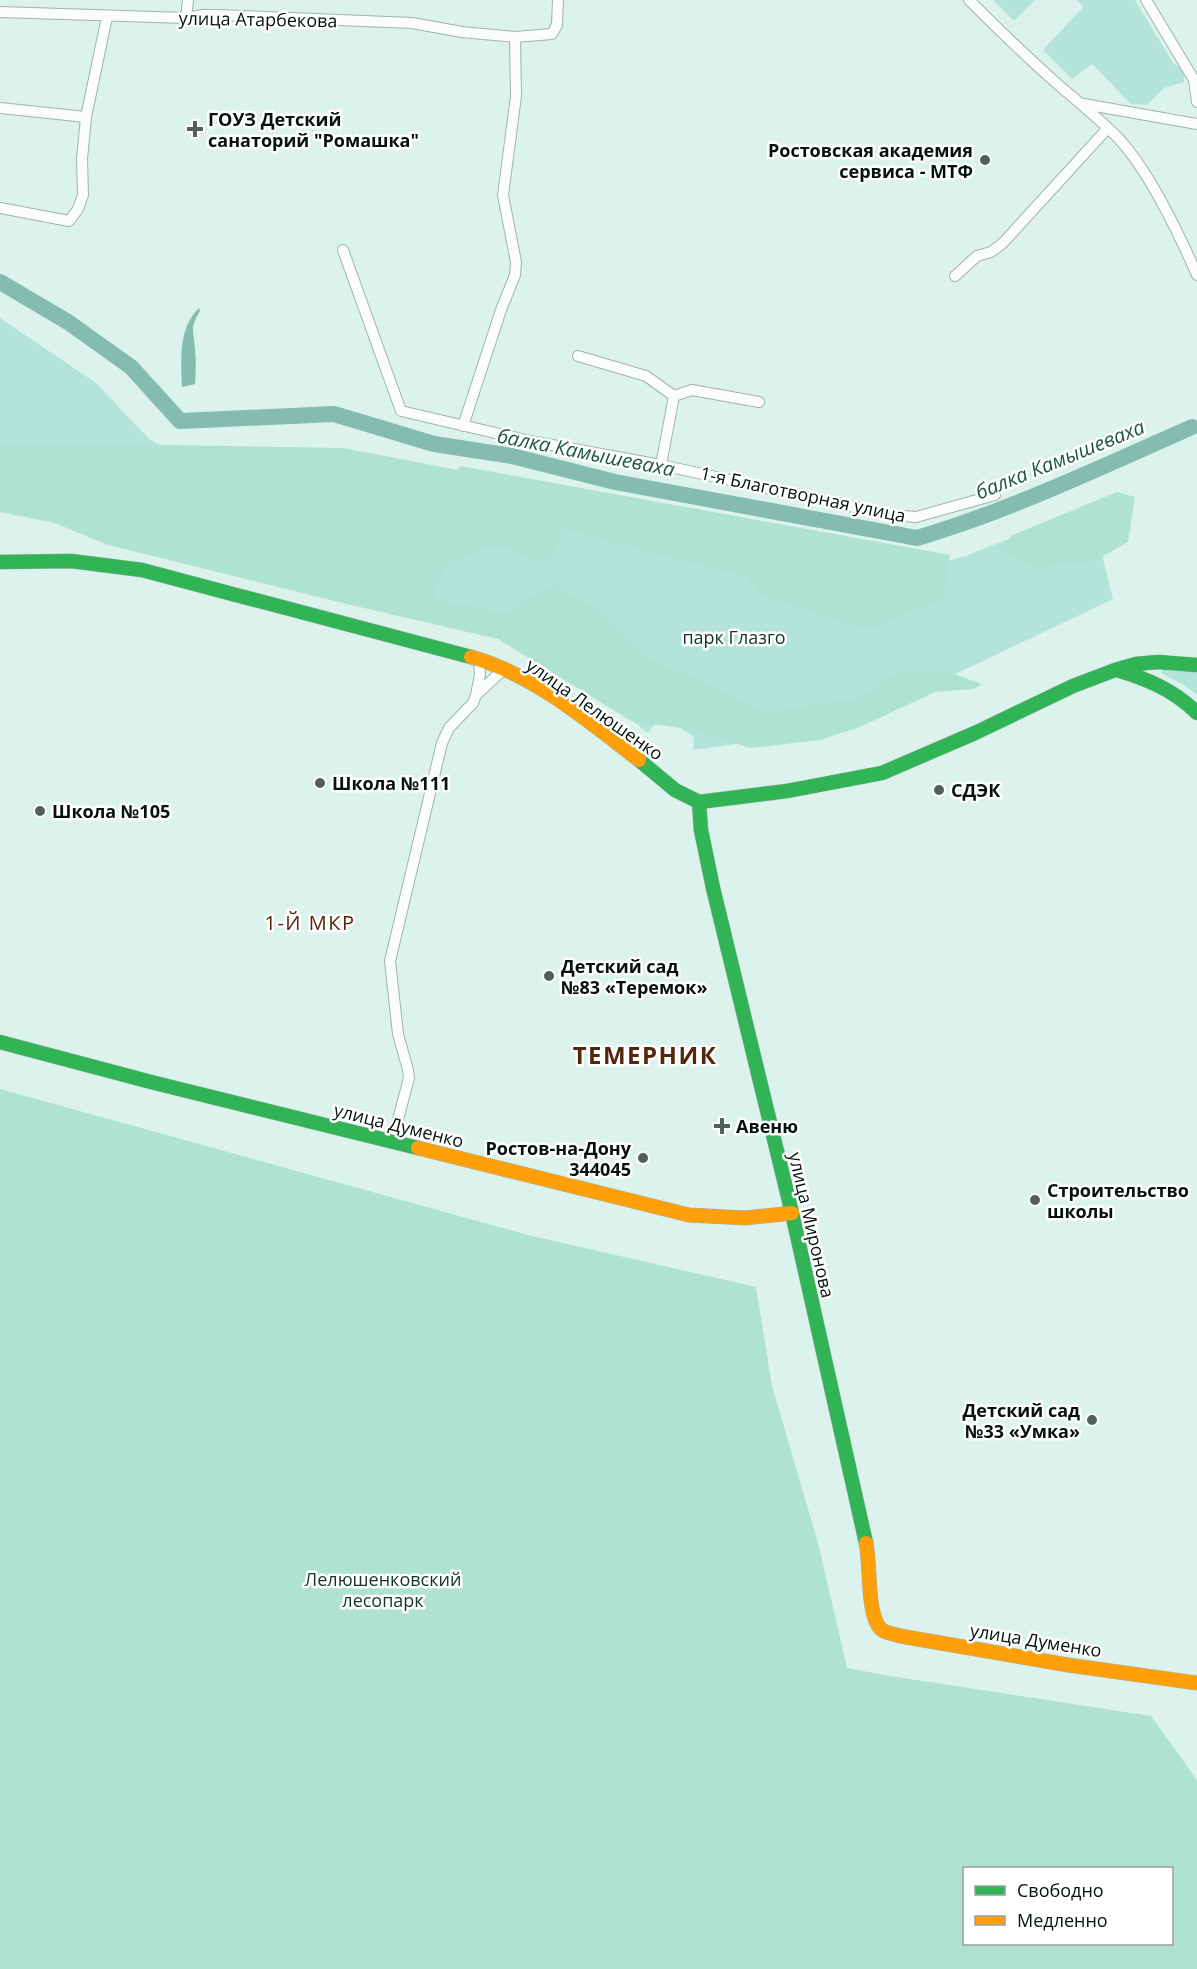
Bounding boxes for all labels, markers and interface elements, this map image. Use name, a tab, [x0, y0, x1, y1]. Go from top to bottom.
street label: улица Атарбекова	[178, 6, 338, 32]
place label: ГОУЗ Детский санаторий "Ромашка"	[208, 107, 419, 152]
marker: ГОУЗ Детский санаторий "Ромашка"	[186, 120, 204, 138]
place label: Ростовская академия сервиса - МТФ	[768, 138, 973, 183]
marker: Ростовская академия сервиса - МТФ	[978, 153, 992, 167]
water label: балка Камышеваха	[971, 413, 1149, 505]
water label: балка Камышеваха	[495, 422, 677, 482]
street label: 1-я Благотворная улица	[698, 460, 908, 528]
park label: парк Глазго	[682, 625, 786, 649]
street label: улица Лелюшенко	[522, 653, 668, 765]
place label: Школа №111	[332, 771, 450, 795]
marker: Школа №111	[313, 776, 327, 790]
place label: СДЭК	[951, 778, 1001, 802]
marker: СДЭК	[932, 783, 946, 797]
place label: Школа №105	[52, 799, 170, 823]
marker: Школа №105	[33, 804, 47, 818]
district label: 1-Й МКР	[265, 909, 355, 936]
place label: Детский сад №83 «Теремок»	[561, 954, 707, 999]
marker: Детский сад №83 «Теремок»	[542, 969, 556, 983]
district label: ТЕМЕРНИК	[573, 1038, 717, 1071]
street label: улица Думенко	[332, 1097, 466, 1153]
place label: Авеню	[736, 1114, 798, 1138]
marker: Авеню	[713, 1117, 731, 1135]
place label: Ростов-на-Дону 344045	[485, 1136, 632, 1181]
street label: улица Миронова	[784, 1150, 840, 1300]
marker: Ростов-на-Дону 344045	[636, 1151, 650, 1165]
place label: Строительство школы	[1047, 1178, 1189, 1223]
marker: Строительство школы	[1028, 1193, 1042, 1207]
place label: Детский сад №33 «Умка»	[963, 1398, 1080, 1443]
marker: Детский сад №33 «Умка»	[1085, 1413, 1099, 1427]
park label: Лелюшенковский лесопарк	[305, 1567, 461, 1612]
street label: улица Думенко	[969, 1618, 1103, 1662]
legend	[963, 1867, 1173, 1945]
text: Свободно	[1017, 1878, 1104, 1902]
text: Медленно	[1017, 1908, 1108, 1932]

